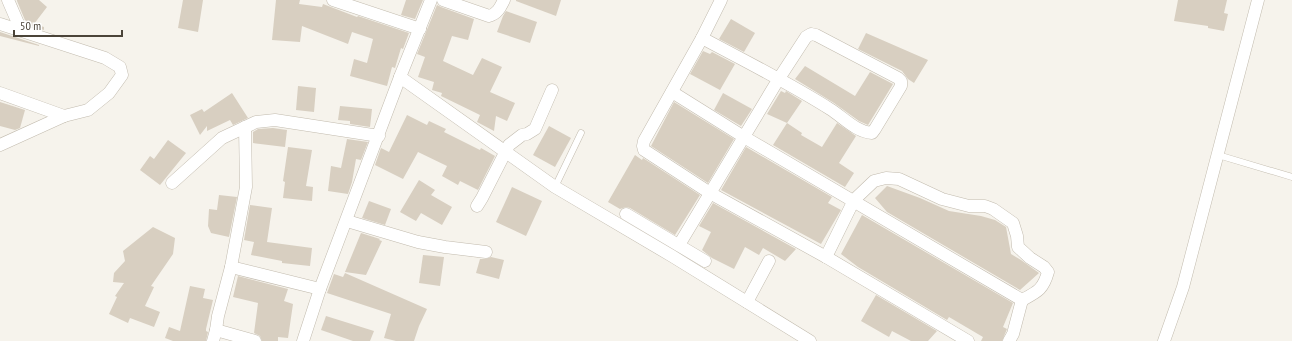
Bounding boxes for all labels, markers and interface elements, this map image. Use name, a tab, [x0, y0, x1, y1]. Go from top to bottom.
scale bar	[14, 12, 122, 38]
text: 50 m	[20, 18, 41, 33]

